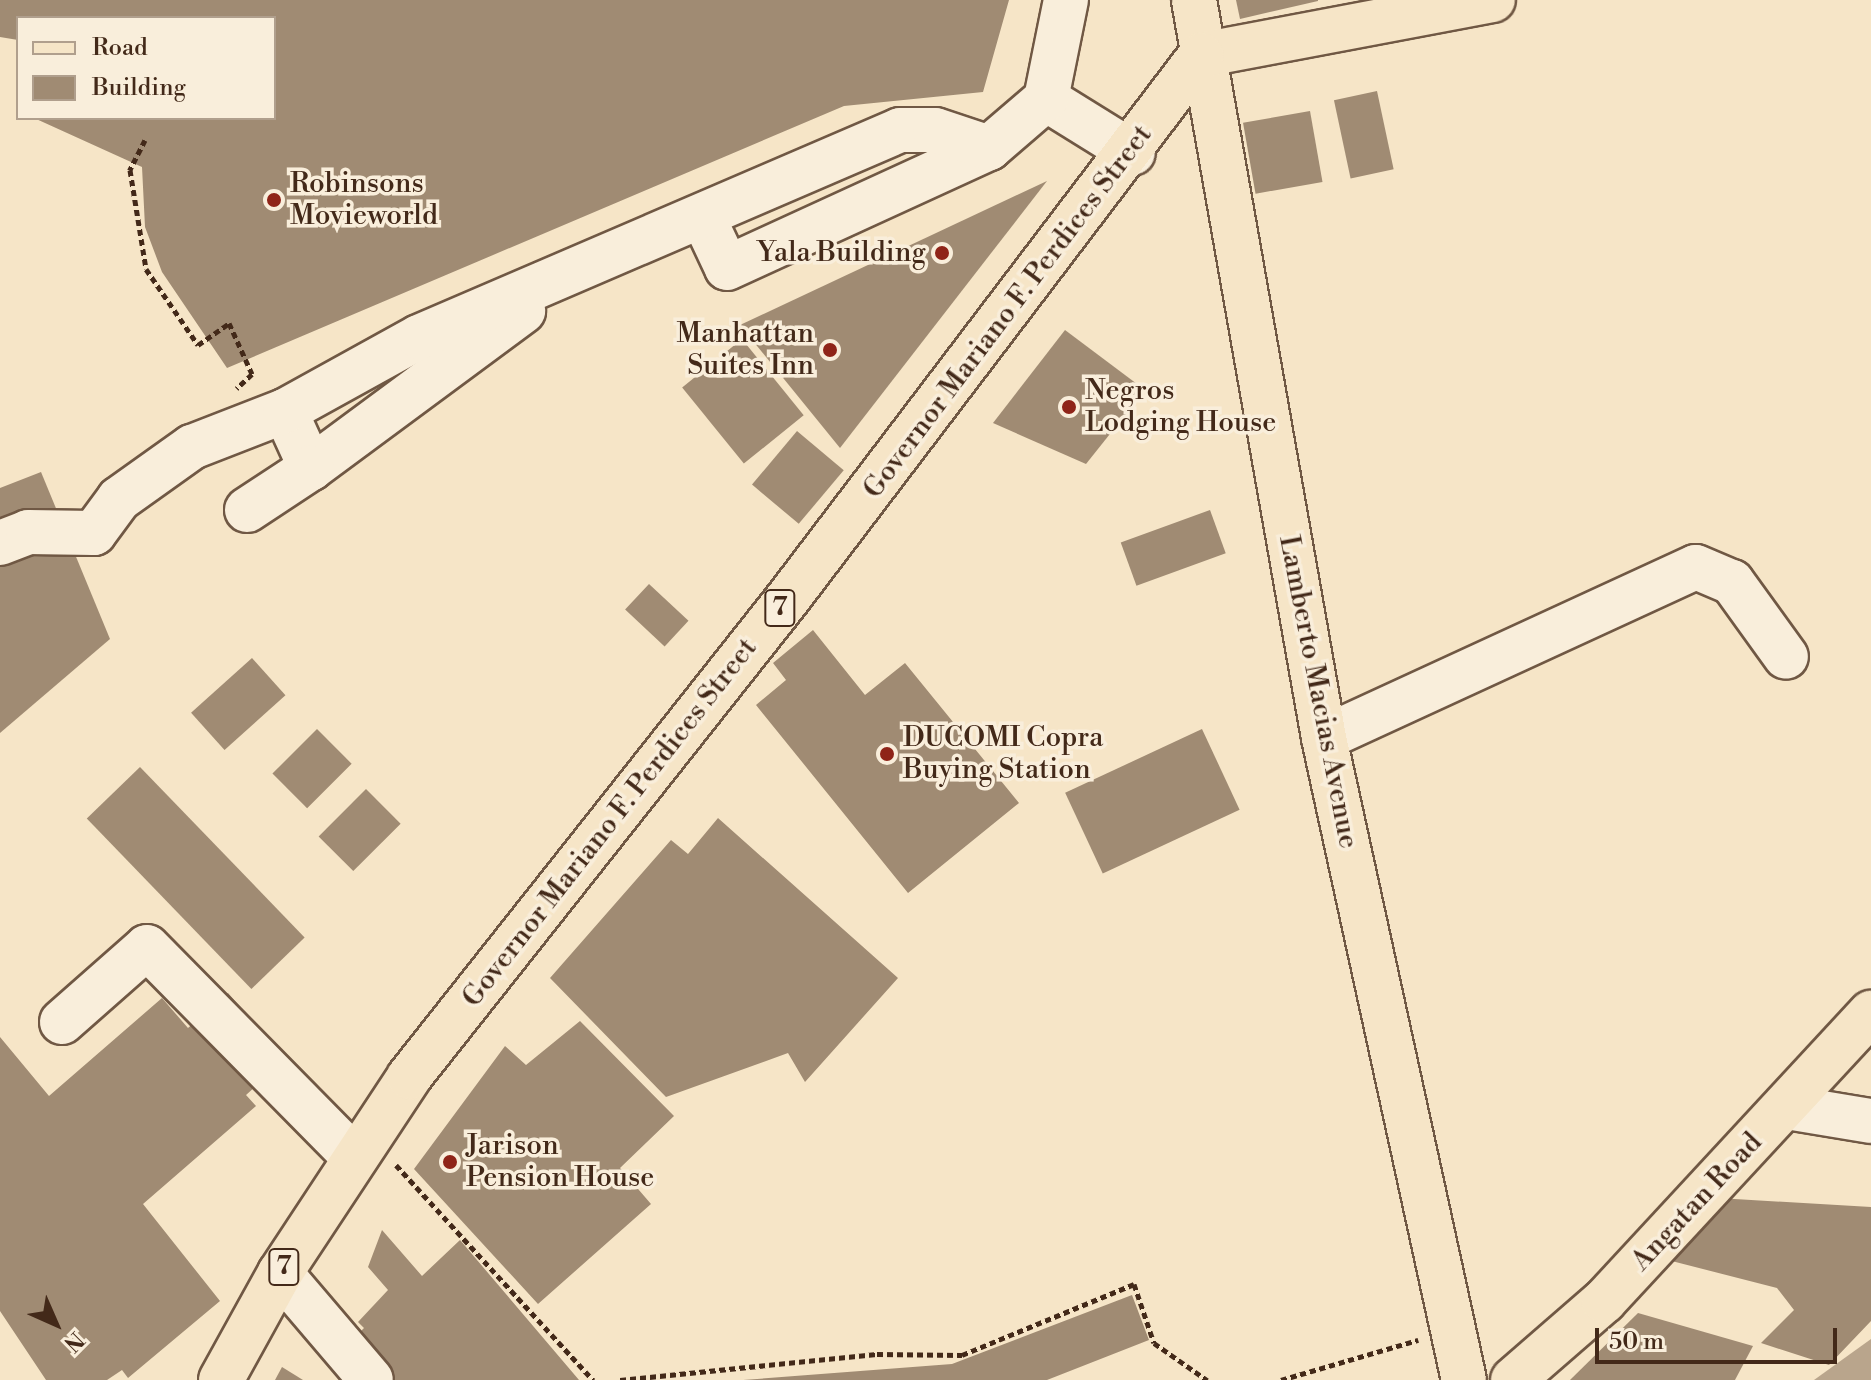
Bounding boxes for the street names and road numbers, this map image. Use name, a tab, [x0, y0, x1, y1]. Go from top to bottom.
street label: Governor Mariano F. Perdices Street	[857, 119, 1159, 505]
street label: Lamberto Macias Avenue	[1271, 533, 1365, 851]
road number: 7	[764, 586, 796, 630]
street label: Governor Mariano F. Perdices Street	[456, 632, 764, 1014]
street label: Angatan Road	[1625, 1126, 1769, 1278]
road number: 7	[268, 1245, 300, 1289]

